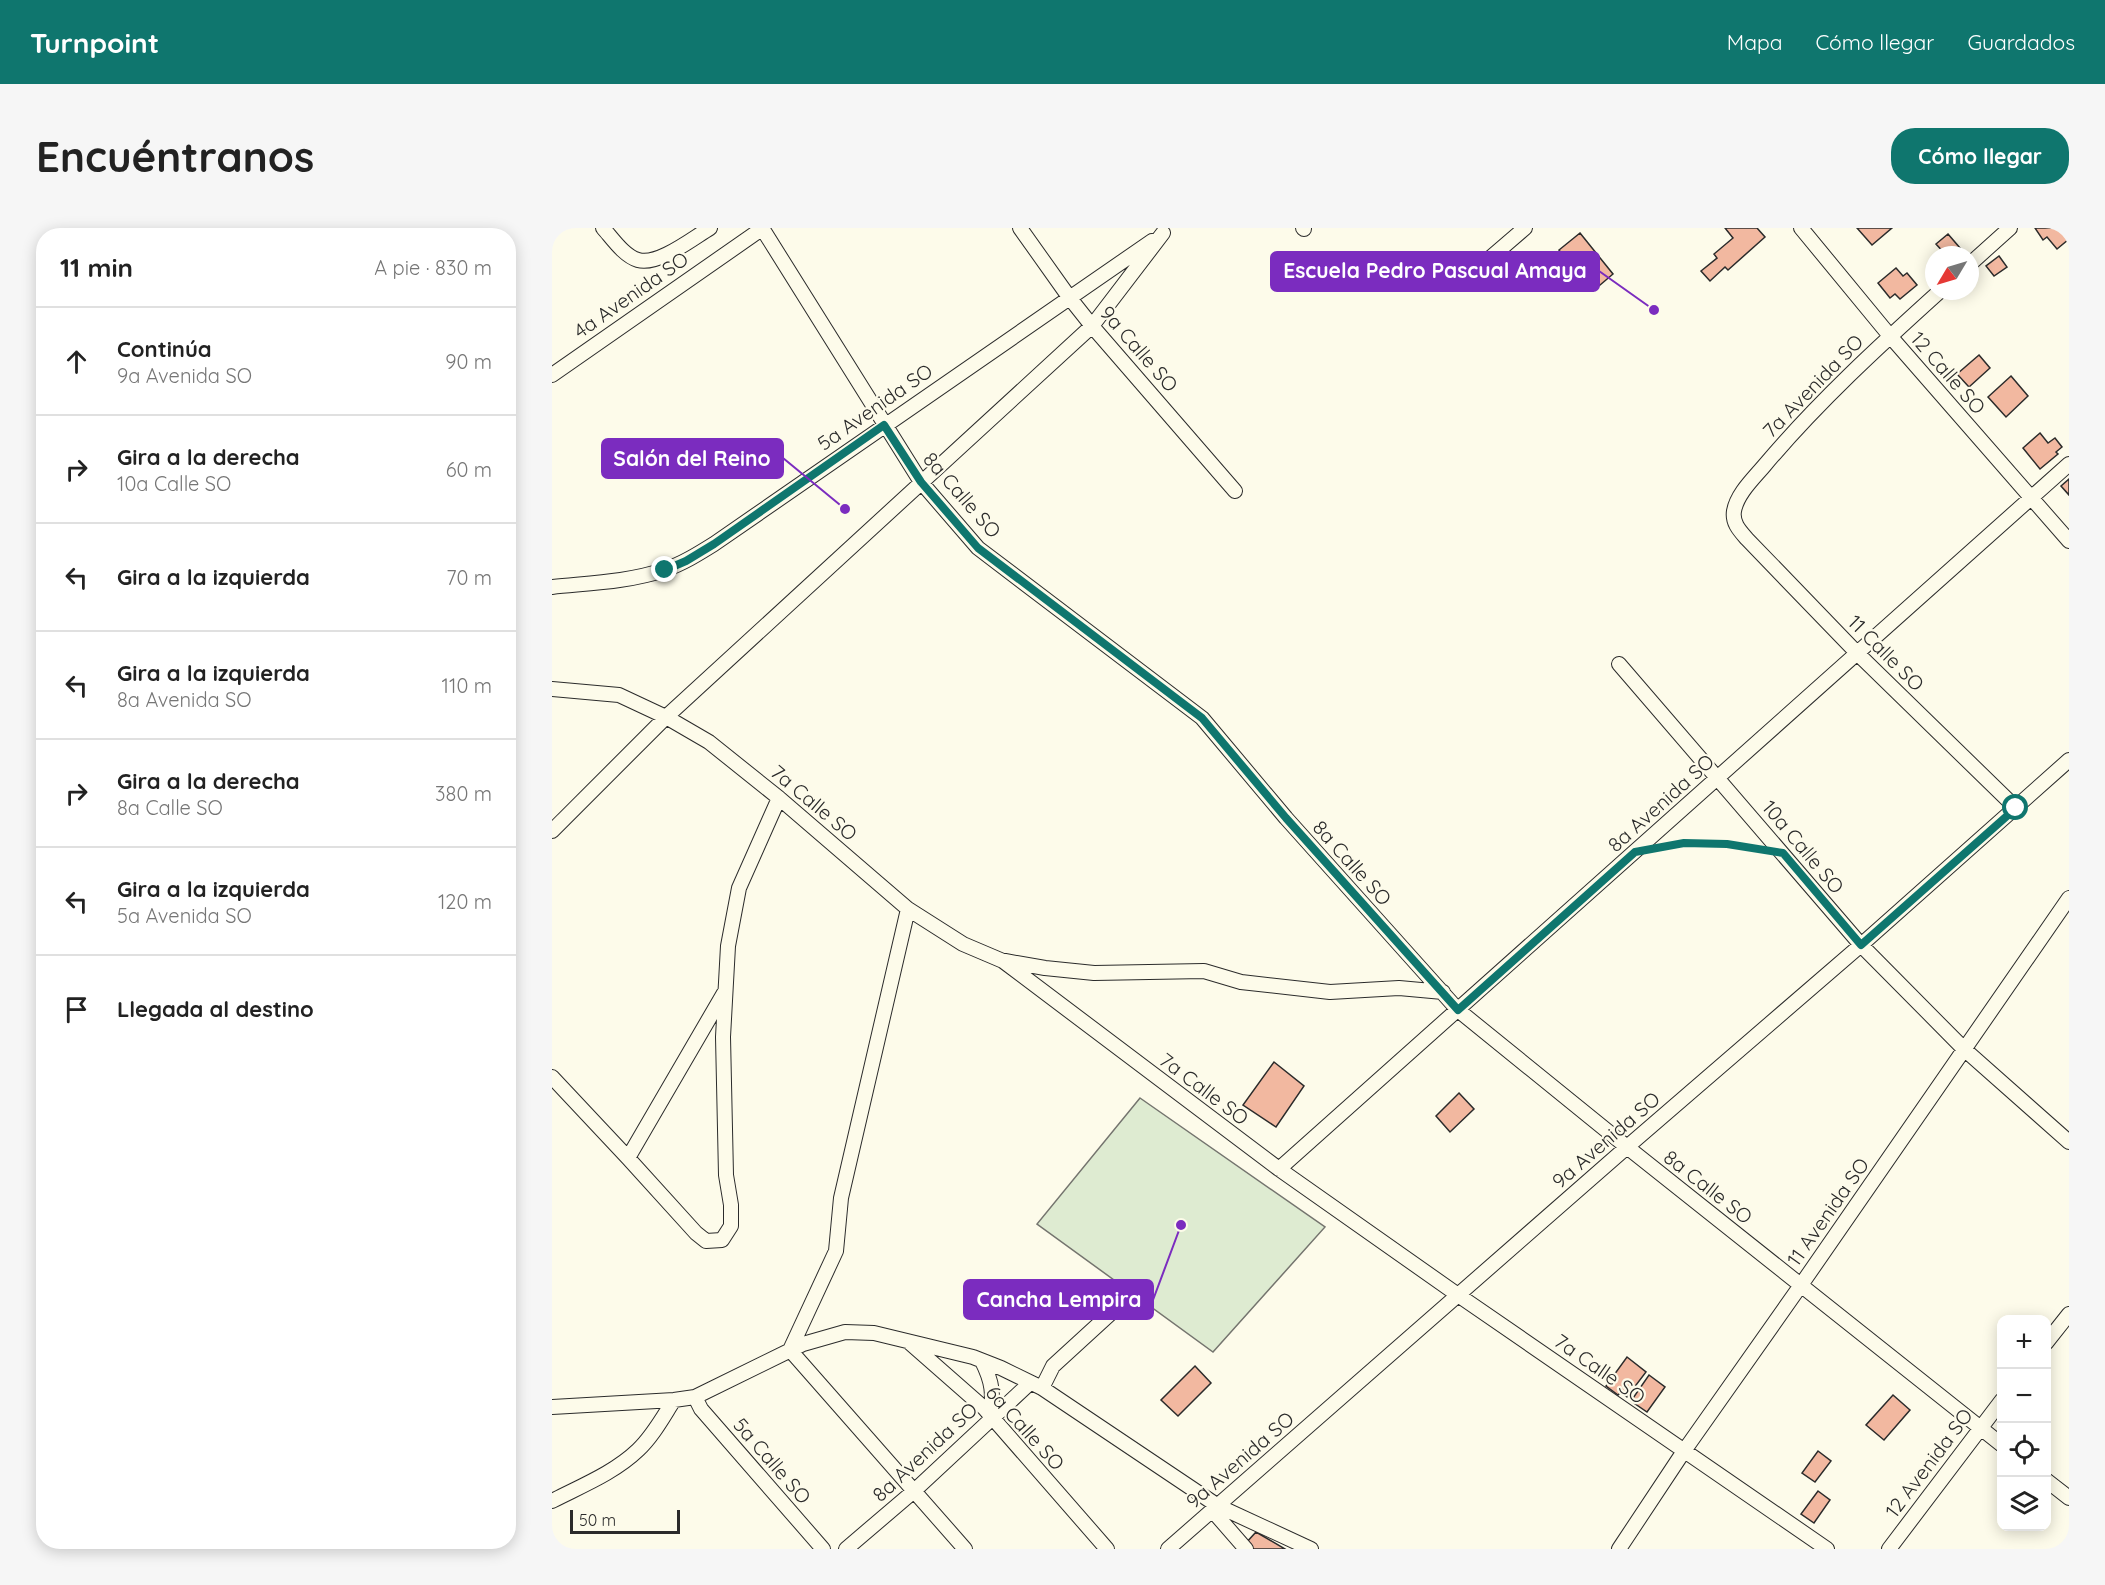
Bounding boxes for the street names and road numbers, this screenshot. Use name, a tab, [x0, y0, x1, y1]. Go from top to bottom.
street label: 4a Avenida SO	[569, 246, 693, 343]
street label: 9a Calle SO	[1095, 300, 1184, 397]
street label: 12 Calle SO	[1906, 326, 1991, 419]
street label: 7a Avenida SO	[1757, 329, 1868, 443]
street label: 5a Avenida SO	[812, 358, 937, 455]
street label: 8a Calle SO	[918, 447, 1007, 543]
street label: 11 Calle SO	[1843, 609, 1930, 696]
street label: 8a Avenida SO	[1602, 748, 1719, 857]
street label: 7a Calle SO	[766, 759, 863, 846]
street label: 10a Calle SO	[1757, 795, 1850, 899]
street label: 8a Calle SO	[1308, 815, 1397, 910]
street label: 7a Calle SO	[1155, 1047, 1254, 1130]
street label: 9a Avenida SO	[1547, 1086, 1665, 1193]
street label: 8a Calle SO	[1659, 1144, 1758, 1229]
street label: 11 Avenida SO	[1781, 1153, 1874, 1271]
street label: 7a Calle SO	[1550, 1328, 1651, 1409]
street label: 6a Calle SO	[981, 1380, 1070, 1475]
street label: 8a Avenida SO	[867, 1397, 982, 1507]
street label: 12 Avenida SO	[1879, 1403, 1978, 1522]
street label: 9a Avenida SO	[1181, 1406, 1299, 1513]
street label: 5a Calle SO	[728, 1412, 817, 1509]

